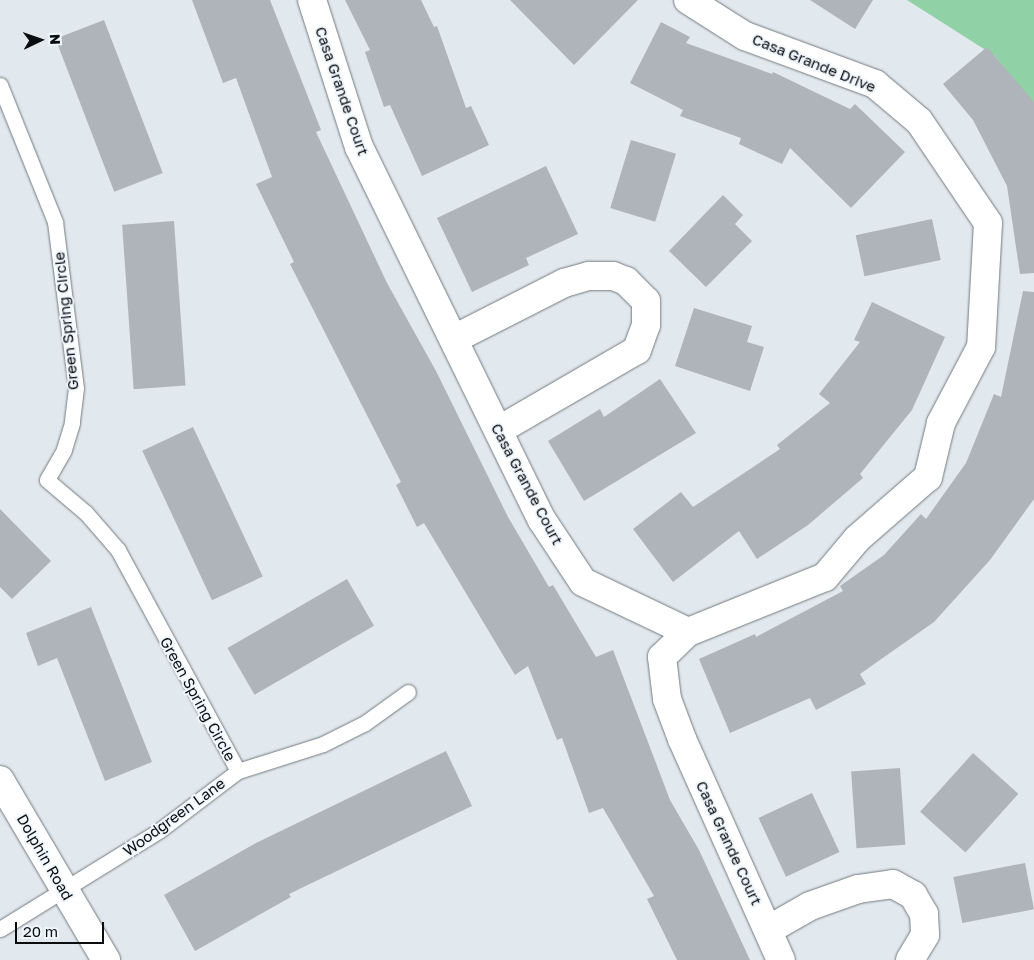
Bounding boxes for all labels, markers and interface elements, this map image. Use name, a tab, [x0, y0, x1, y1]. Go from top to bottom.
north arrow	[15, 15, 65, 65]
street label: Casa Grande Court	[312, 24, 372, 158]
street label: Casa Grande Drive	[750, 30, 878, 96]
text: N	[47, 33, 64, 45]
street label: Green Spring Circle	[50, 251, 82, 391]
street label: Casa Grande Court	[487, 420, 567, 548]
street label: Green Spring Circle	[156, 634, 240, 764]
street label: Woodgreen Lane	[120, 774, 228, 860]
street label: Casa Grande Court	[692, 778, 766, 908]
street label: Dolphin Road	[13, 811, 77, 903]
scale bar	[18, 912, 106, 944]
text: 20 m	[23, 922, 58, 940]

